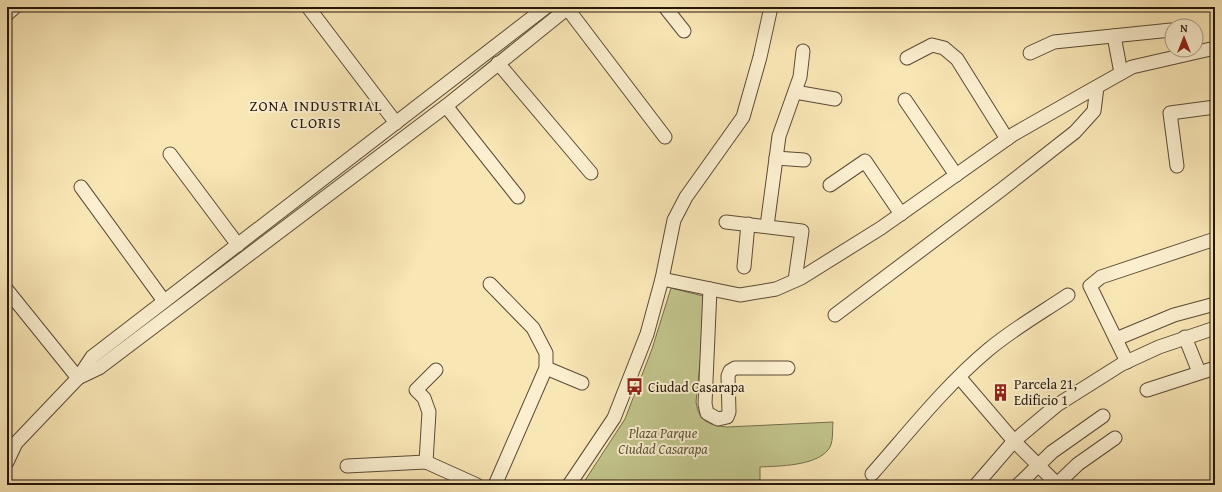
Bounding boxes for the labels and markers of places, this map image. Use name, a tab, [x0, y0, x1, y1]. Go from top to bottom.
place label: Parcela 21, Edificio 1	[1014, 374, 1077, 410]
bus stop icon: Ciudad Casarapa	[625, 377, 645, 397]
place label: Ciudad Casarapa	[648, 377, 745, 397]
building icon: Parcela 21, Edificio 1	[991, 382, 1011, 402]

